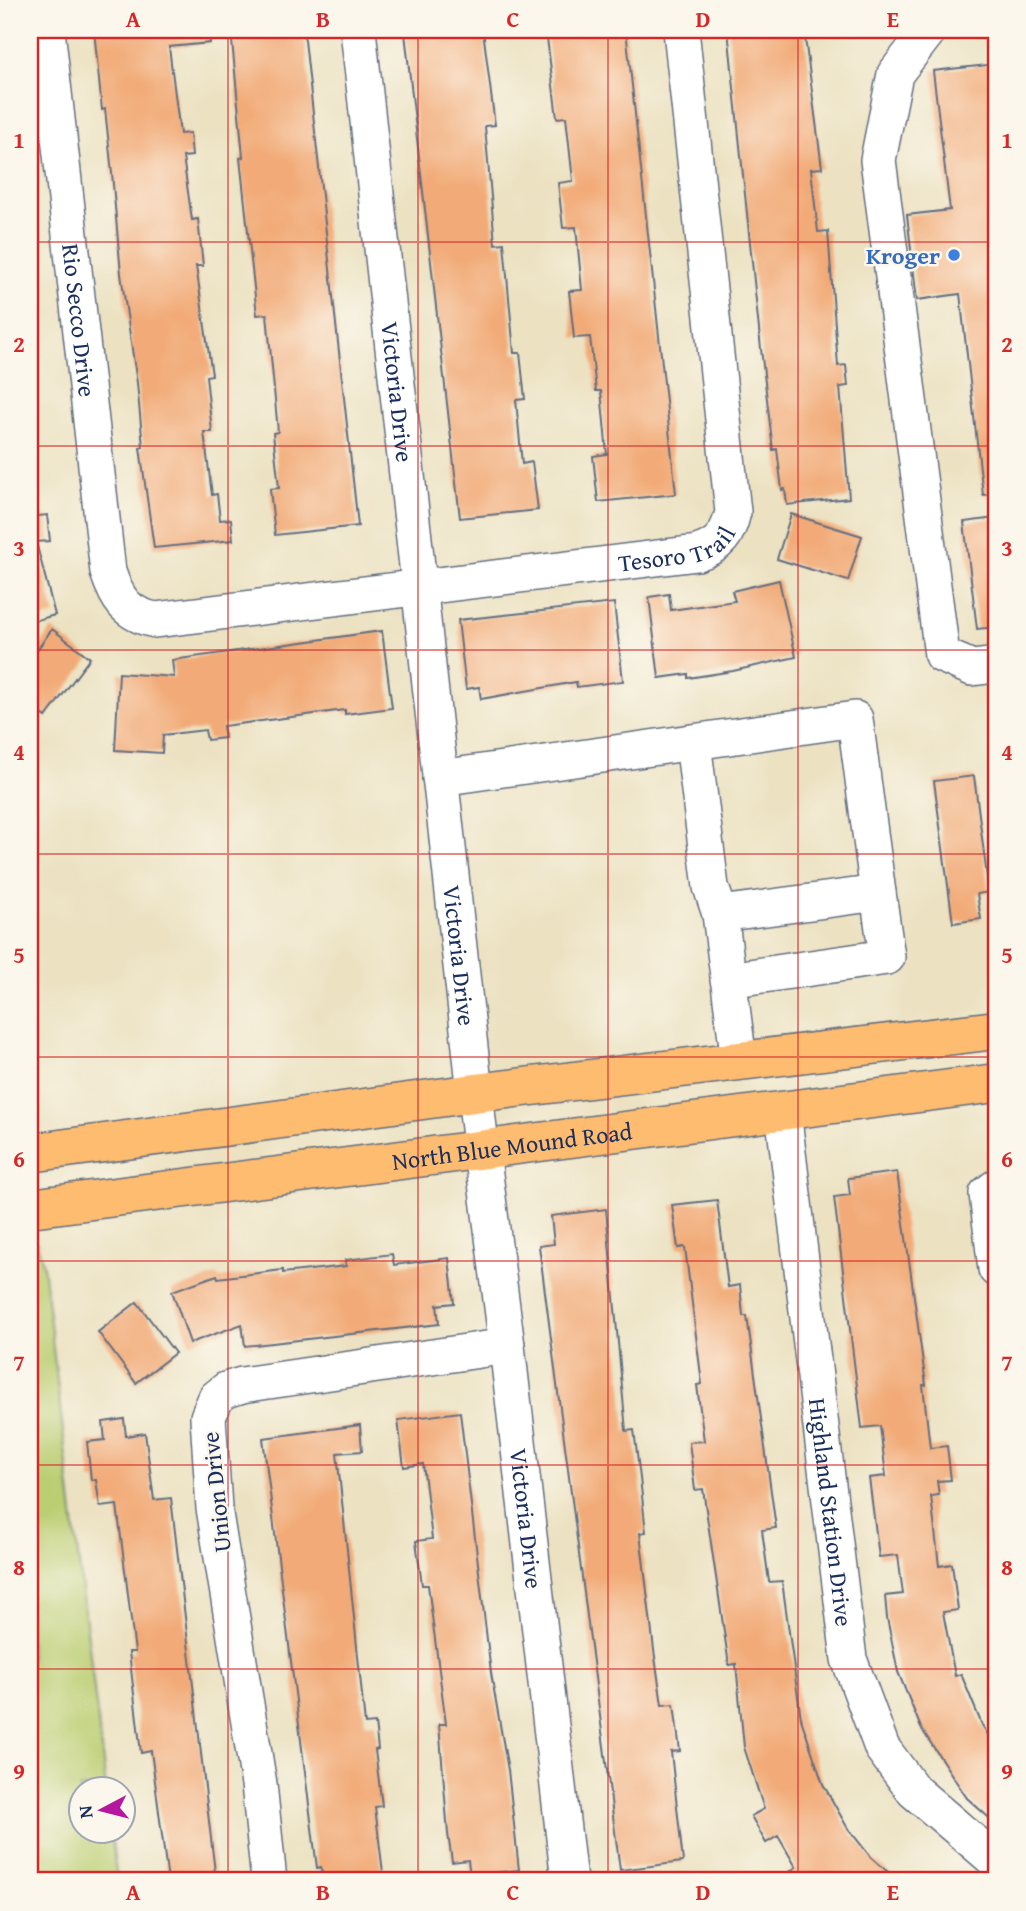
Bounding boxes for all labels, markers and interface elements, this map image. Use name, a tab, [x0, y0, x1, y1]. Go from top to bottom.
text: A	[126, 2, 141, 35]
text: B	[316, 2, 330, 35]
text: C	[506, 2, 520, 35]
text: D	[696, 2, 711, 35]
text: E	[887, 2, 899, 35]
text: 1	[13, 123, 25, 156]
text: 1	[1001, 123, 1013, 156]
place label: Kroger	[866, 238, 940, 273]
street label: Rio Secco Drive	[54, 242, 106, 399]
marker: Kroger	[946, 247, 962, 263]
street label: Victoria Drive	[373, 320, 423, 464]
text: 2	[13, 327, 25, 360]
text: 2	[1001, 327, 1013, 360]
street label: Tesoro Trail	[616, 520, 744, 580]
text: 3	[13, 531, 25, 564]
text: 3	[1001, 531, 1013, 564]
text: 4	[13, 735, 25, 768]
text: 4	[1001, 735, 1013, 768]
street label: Victoria Drive	[435, 883, 485, 1027]
text: 5	[13, 938, 25, 971]
text: 5	[1001, 938, 1013, 971]
street label: North Blue Mound Road	[390, 1113, 634, 1179]
text: 6	[13, 1142, 25, 1175]
text: 6	[1001, 1142, 1013, 1175]
text: 7	[13, 1346, 25, 1379]
text: 7	[1001, 1346, 1013, 1379]
street label: Highland Station Drive	[800, 1396, 862, 1628]
street label: Union Drive	[192, 1430, 240, 1554]
street label: Victoria Drive	[501, 1446, 552, 1590]
text: 8	[13, 1550, 25, 1583]
text: 8	[1001, 1550, 1013, 1583]
text: 9	[13, 1754, 25, 1787]
text: 9	[1001, 1754, 1013, 1787]
north arrow	[66, 1774, 136, 1844]
text: N	[70, 1804, 100, 1820]
text: A	[126, 1875, 141, 1908]
text: B	[316, 1875, 330, 1908]
text: C	[506, 1875, 520, 1908]
text: D	[696, 1875, 711, 1908]
text: E	[887, 1875, 899, 1908]

